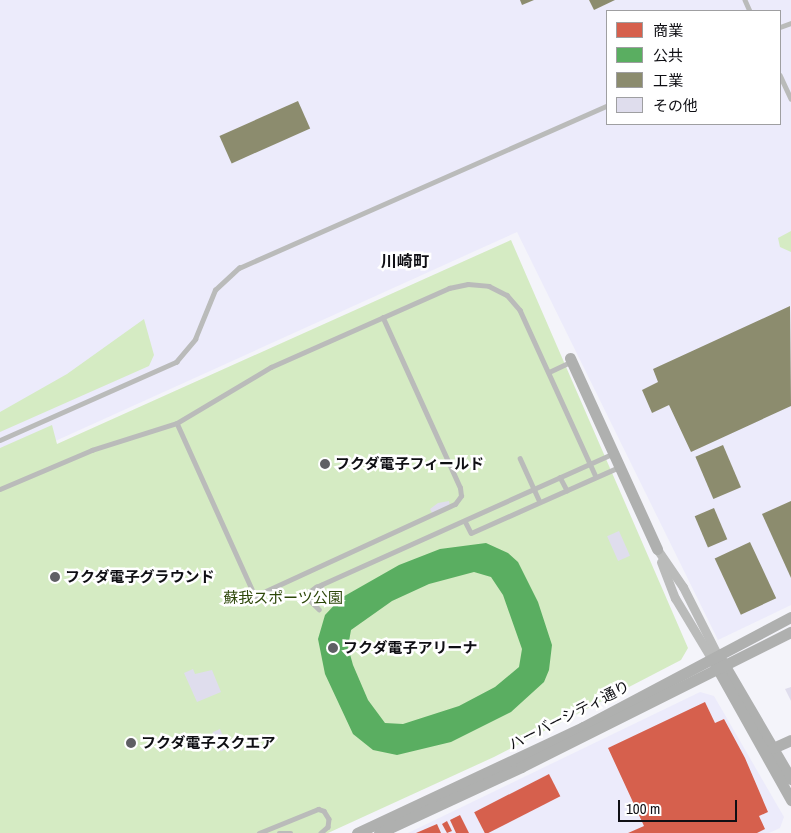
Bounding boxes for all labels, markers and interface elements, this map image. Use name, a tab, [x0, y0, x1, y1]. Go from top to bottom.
legend	[606, 10, 781, 125]
text: 商業	[653, 20, 683, 41]
text: 公共	[653, 45, 683, 66]
text: 工業	[653, 70, 683, 91]
text: その他	[653, 95, 698, 116]
district label: 川崎町	[381, 251, 429, 271]
place label: フクダ電子フィールド	[335, 455, 485, 473]
marker: フクダ電子フィールド	[319, 458, 331, 470]
place label: フクダ電子グラウンド	[65, 568, 215, 586]
marker: フクダ電子グラウンド	[49, 571, 61, 583]
park label: 蘇我スポーツ公園	[223, 589, 343, 607]
place label: フクダ電子アリーナ	[343, 639, 478, 657]
marker: フクダ電子アリーナ	[327, 642, 339, 654]
street label: ハーバーシティ通り	[505, 676, 633, 754]
place label: フクダ電子スクエア	[141, 734, 276, 752]
marker: フクダ電子スクエア	[125, 737, 137, 749]
scale bar	[621, 790, 740, 822]
text: 100 m	[626, 798, 660, 819]

